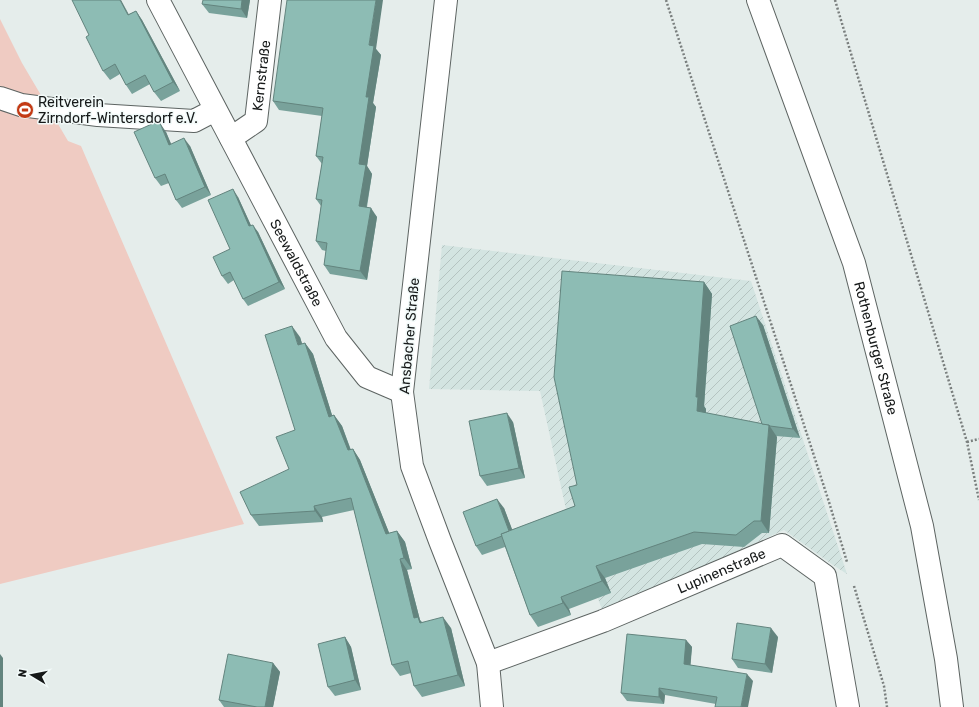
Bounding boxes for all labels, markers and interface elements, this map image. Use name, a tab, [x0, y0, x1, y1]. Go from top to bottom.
street label: Kernstraße	[249, 39, 274, 112]
place label: Reitverein Zirndorf-Wintersdorf e.V.	[38, 94, 198, 127]
sports icon: Reitverein Zirndorf-Wintersdorf e.V.	[15, 100, 35, 120]
street label: Seewaldstraße	[266, 216, 326, 310]
street label: Ansbacher Straße	[396, 277, 423, 395]
street label: Rothenburger Straße	[850, 280, 901, 417]
street label: Lupinenstraße	[675, 545, 768, 597]
north arrow	[12, 655, 52, 695]
text: N	[16, 668, 30, 678]

